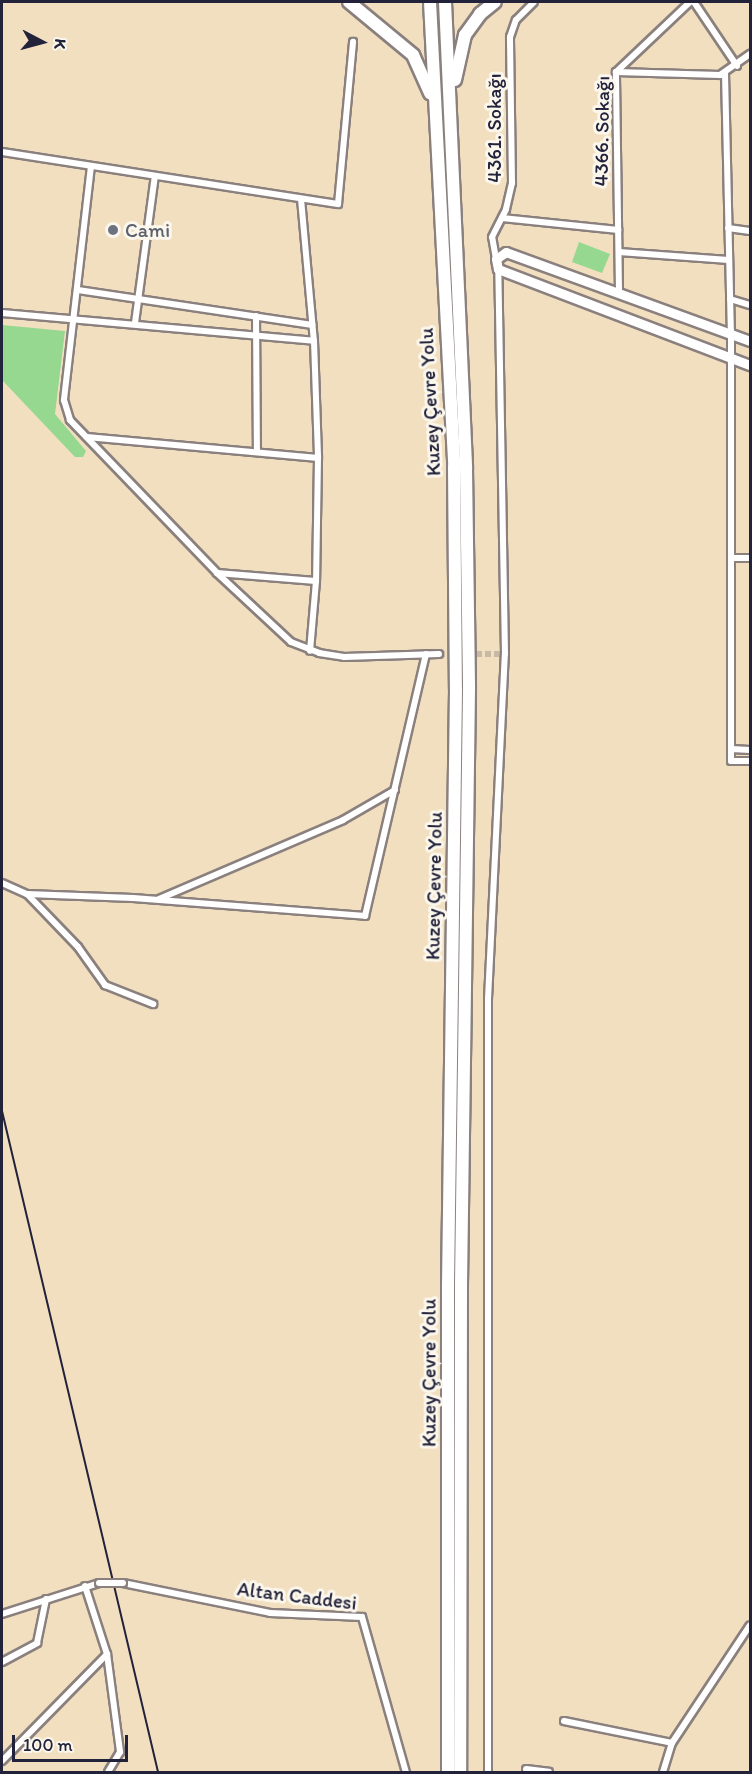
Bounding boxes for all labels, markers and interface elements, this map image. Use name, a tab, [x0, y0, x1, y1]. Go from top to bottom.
north arrow	[12, 12, 72, 72]
text: K	[50, 38, 70, 50]
street label: 4361. Sokağı	[482, 73, 506, 183]
street label: 4366. Sokağı	[589, 76, 615, 186]
place label: Cami	[125, 218, 170, 242]
marker: Cami	[106, 223, 120, 237]
street label: Kuzey Çevre Yolu	[414, 328, 446, 476]
street label: Kuzey Çevre Yolu	[421, 813, 447, 959]
street label: Kuzey Çevre Yolu	[417, 1300, 441, 1446]
street label: Altan Caddesi	[236, 1577, 358, 1615]
scale bar	[15, 1723, 130, 1761]
text: 100 m	[23, 1734, 73, 1756]

